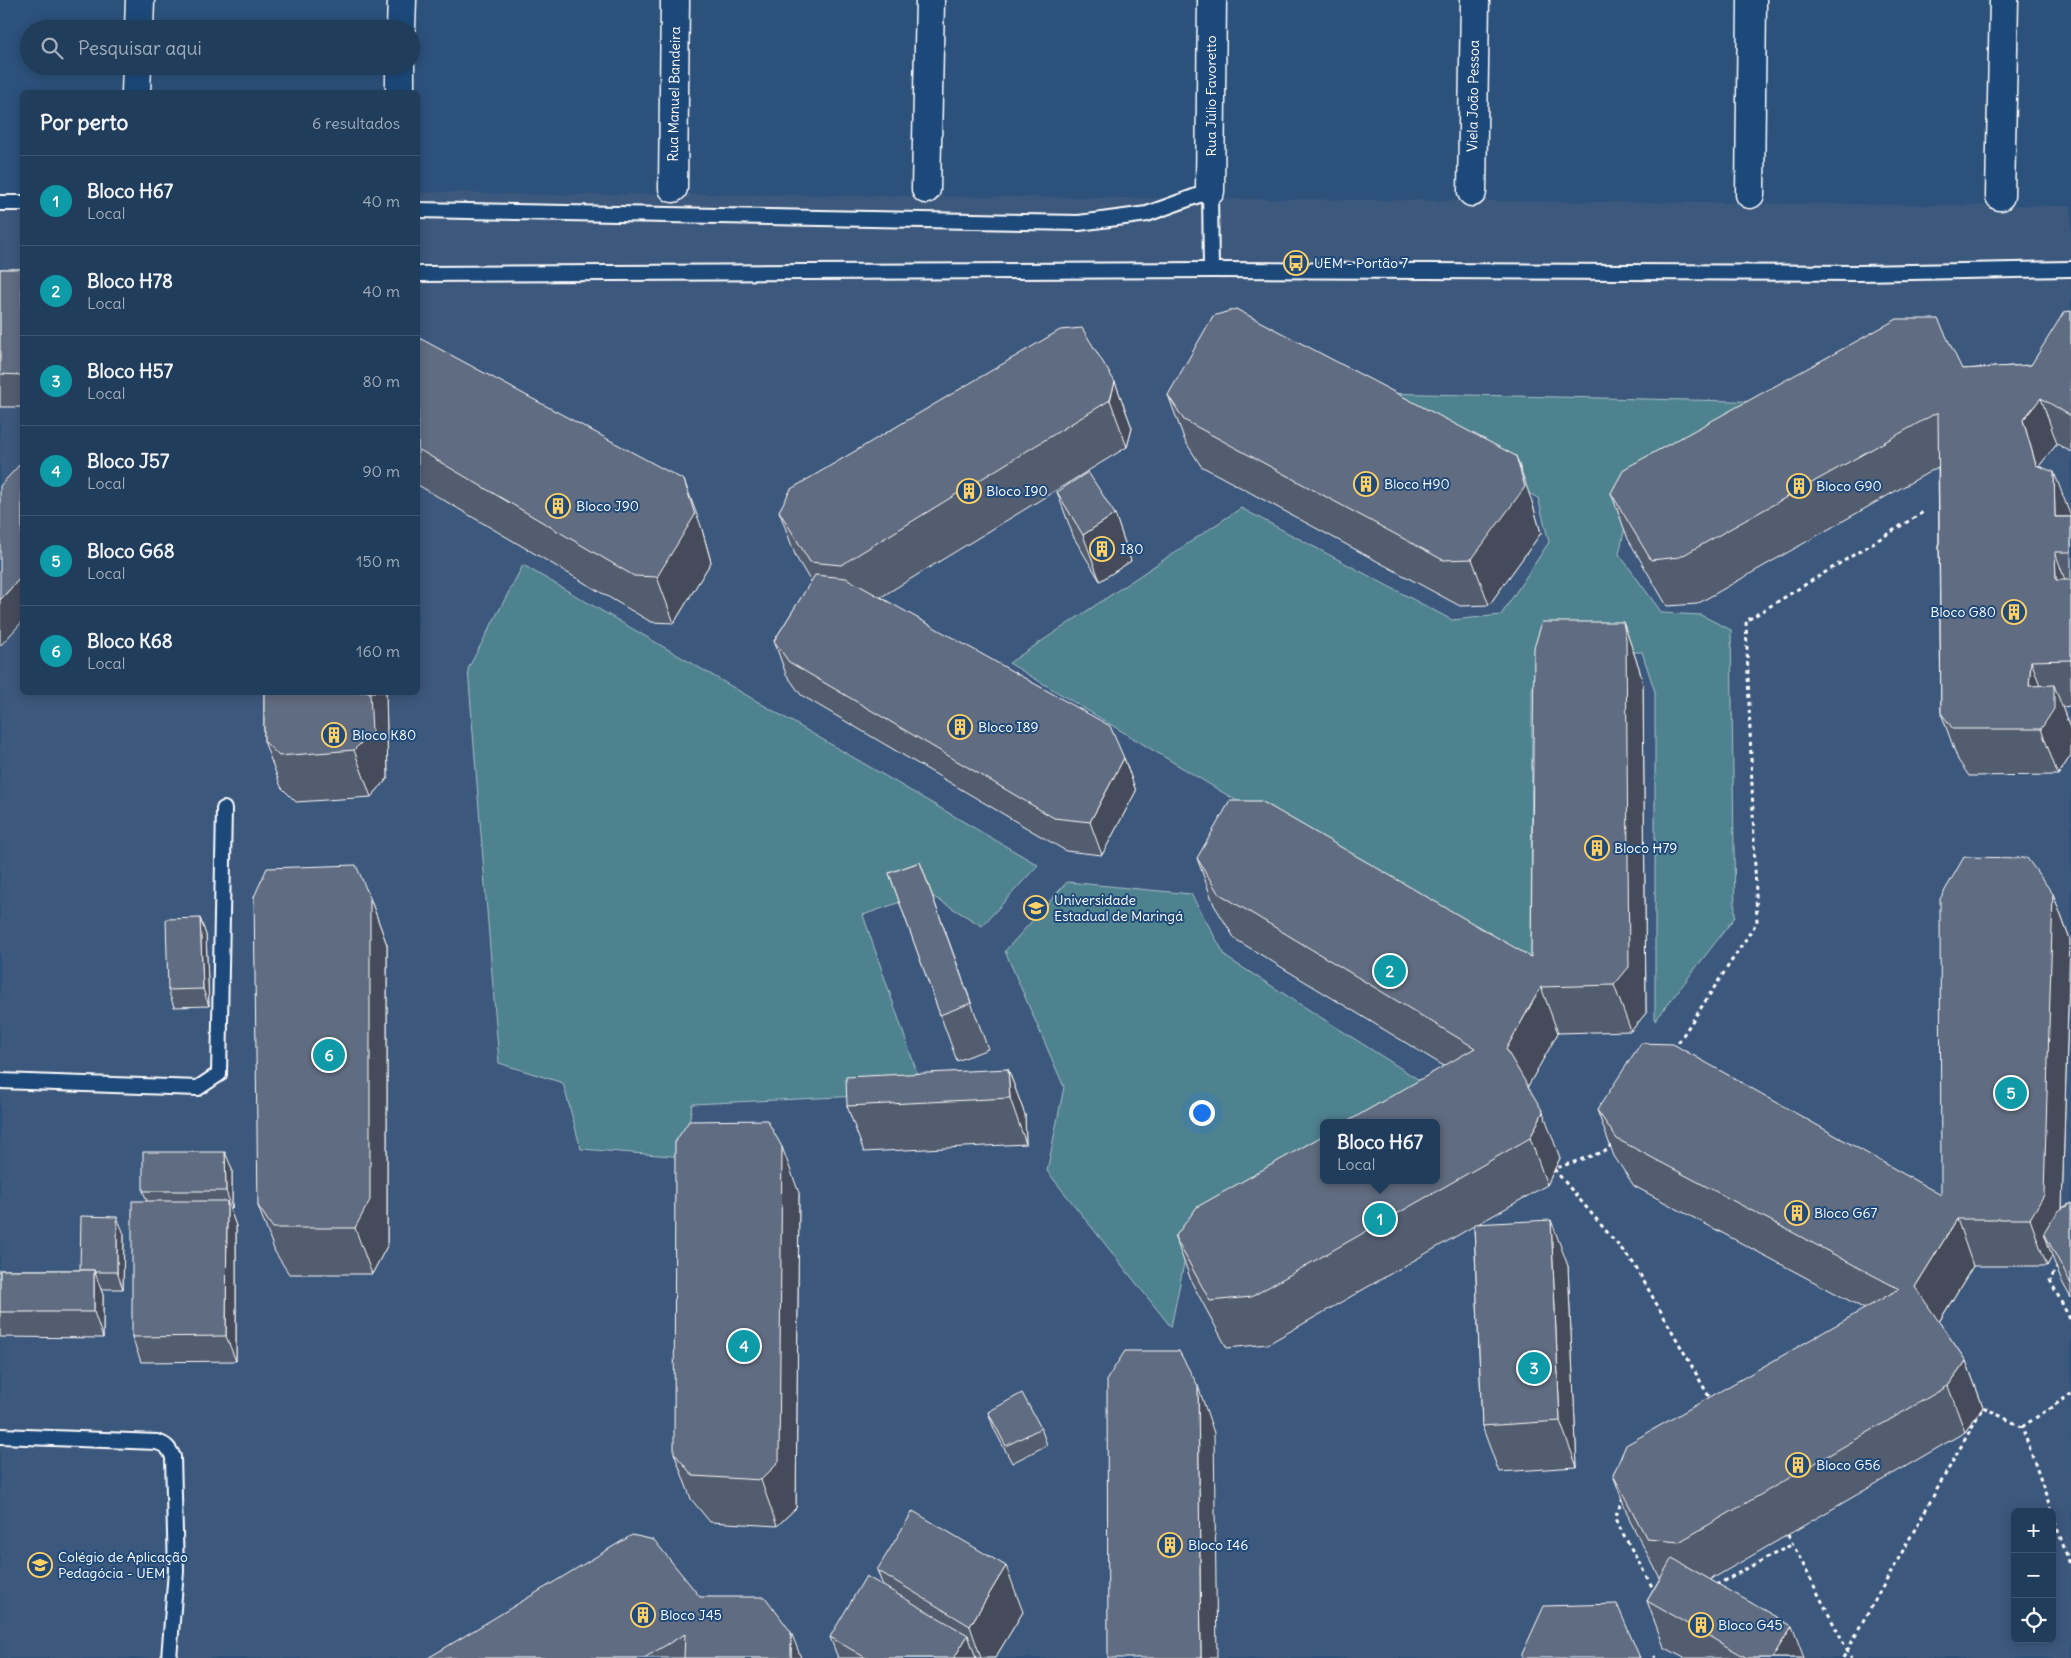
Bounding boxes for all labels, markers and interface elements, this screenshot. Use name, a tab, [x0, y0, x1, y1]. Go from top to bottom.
search box	[20, 20, 420, 75]
street label: Rua Manuel Bandeira	[664, 26, 684, 162]
icon: search	[38, 34, 66, 62]
street label: Rua Júlio Favoretto	[1202, 35, 1220, 157]
text: Pesquisar aqui	[78, 36, 202, 60]
street label: Viela João Pessoa	[1463, 40, 1483, 152]
text: Por perto	[40, 109, 128, 136]
text: 6 resultados	[312, 113, 400, 133]
text: Bloco H67	[87, 179, 173, 203]
text: 1	[53, 191, 59, 211]
text: 40 m	[362, 191, 400, 211]
text: Local	[87, 203, 125, 223]
bus stop icon: UEM - Portão 7	[1283, 250, 1309, 276]
place label: UEM - Portão 7	[1314, 254, 1408, 272]
text: Bloco H78	[87, 269, 173, 293]
text: 2	[52, 281, 60, 301]
text: 40 m	[362, 281, 400, 301]
text: Local	[87, 293, 125, 313]
text: Bloco H57	[87, 359, 173, 383]
text: 3	[51, 371, 61, 391]
text: 80 m	[362, 371, 400, 391]
text: Local	[87, 383, 125, 403]
text: Bloco J57	[87, 449, 169, 473]
text: 4	[51, 461, 61, 481]
text: 90 m	[362, 461, 400, 481]
building icon: Bloco H90	[1353, 471, 1379, 497]
text: Local	[87, 473, 125, 493]
building icon: Bloco G90	[1786, 473, 1812, 499]
place label: Bloco H90	[1384, 475, 1450, 493]
place label: Bloco G90	[1816, 477, 1882, 495]
building icon: Bloco I90	[956, 478, 982, 504]
place label: Bloco I90	[986, 482, 1048, 500]
building icon: Bloco J90	[545, 493, 571, 519]
place label: Bloco J90	[576, 497, 639, 515]
building icon: I80	[1089, 536, 1115, 562]
text: Bloco G68	[87, 539, 175, 563]
place label: I80	[1120, 540, 1143, 558]
text: 5	[51, 551, 61, 571]
text: 150 m	[356, 551, 400, 571]
text: Local	[87, 563, 125, 583]
building icon: Bloco G80	[2001, 599, 2027, 625]
place label: Bloco G80	[1930, 603, 1996, 621]
text: Bloco K68	[87, 629, 173, 653]
text: 6	[51, 641, 61, 661]
text: 160 m	[356, 641, 400, 661]
text: Local	[87, 653, 125, 673]
building icon: Bloco I89	[947, 714, 973, 740]
place label: Bloco I89	[978, 718, 1039, 736]
building icon: Bloco K80	[321, 722, 347, 748]
place label: Bloco K80	[352, 726, 416, 744]
building icon: Bloco H79	[1584, 835, 1610, 861]
place label: Bloco H79	[1614, 839, 1677, 857]
place label: Universidade Estadual de Maringá	[1054, 891, 1183, 925]
school or university icon: Universidade Estadual de Maringá	[1023, 895, 1049, 921]
pin: 2	[1374, 952, 1406, 990]
pin: 6	[313, 1036, 345, 1074]
pin: 5	[1995, 1074, 2027, 1112]
your location	[1189, 1100, 1215, 1126]
popup	[1320, 1119, 1440, 1184]
text: Bloco H67	[1337, 1130, 1423, 1154]
text: Local	[1337, 1154, 1375, 1174]
pin: 1	[1364, 1200, 1396, 1238]
building icon: Bloco G67	[1784, 1200, 1810, 1226]
place label: Bloco G67	[1814, 1204, 1878, 1222]
pin: 4	[728, 1327, 760, 1365]
pin: 3	[1518, 1349, 1550, 1387]
building icon: Bloco G56	[1785, 1452, 1811, 1478]
place label: Bloco G56	[1816, 1456, 1881, 1474]
map controls	[2011, 1508, 2056, 1643]
button: +	[2011, 1508, 2056, 1553]
building icon: Bloco I46	[1157, 1532, 1183, 1558]
place label: Bloco I46	[1188, 1536, 1248, 1554]
place label: Colégio de Aplicação Pedagócia - UEM	[58, 1548, 188, 1582]
school or university icon: Colégio de Aplicação Pedagócia - UEM	[27, 1552, 53, 1578]
button: −	[2011, 1553, 2056, 1598]
button: locate	[2011, 1598, 2056, 1643]
building icon: Bloco J45	[630, 1602, 656, 1628]
place label: Bloco J45	[660, 1606, 722, 1624]
building icon: Bloco G45	[1688, 1612, 1714, 1638]
place label: Bloco G45	[1718, 1616, 1783, 1634]

